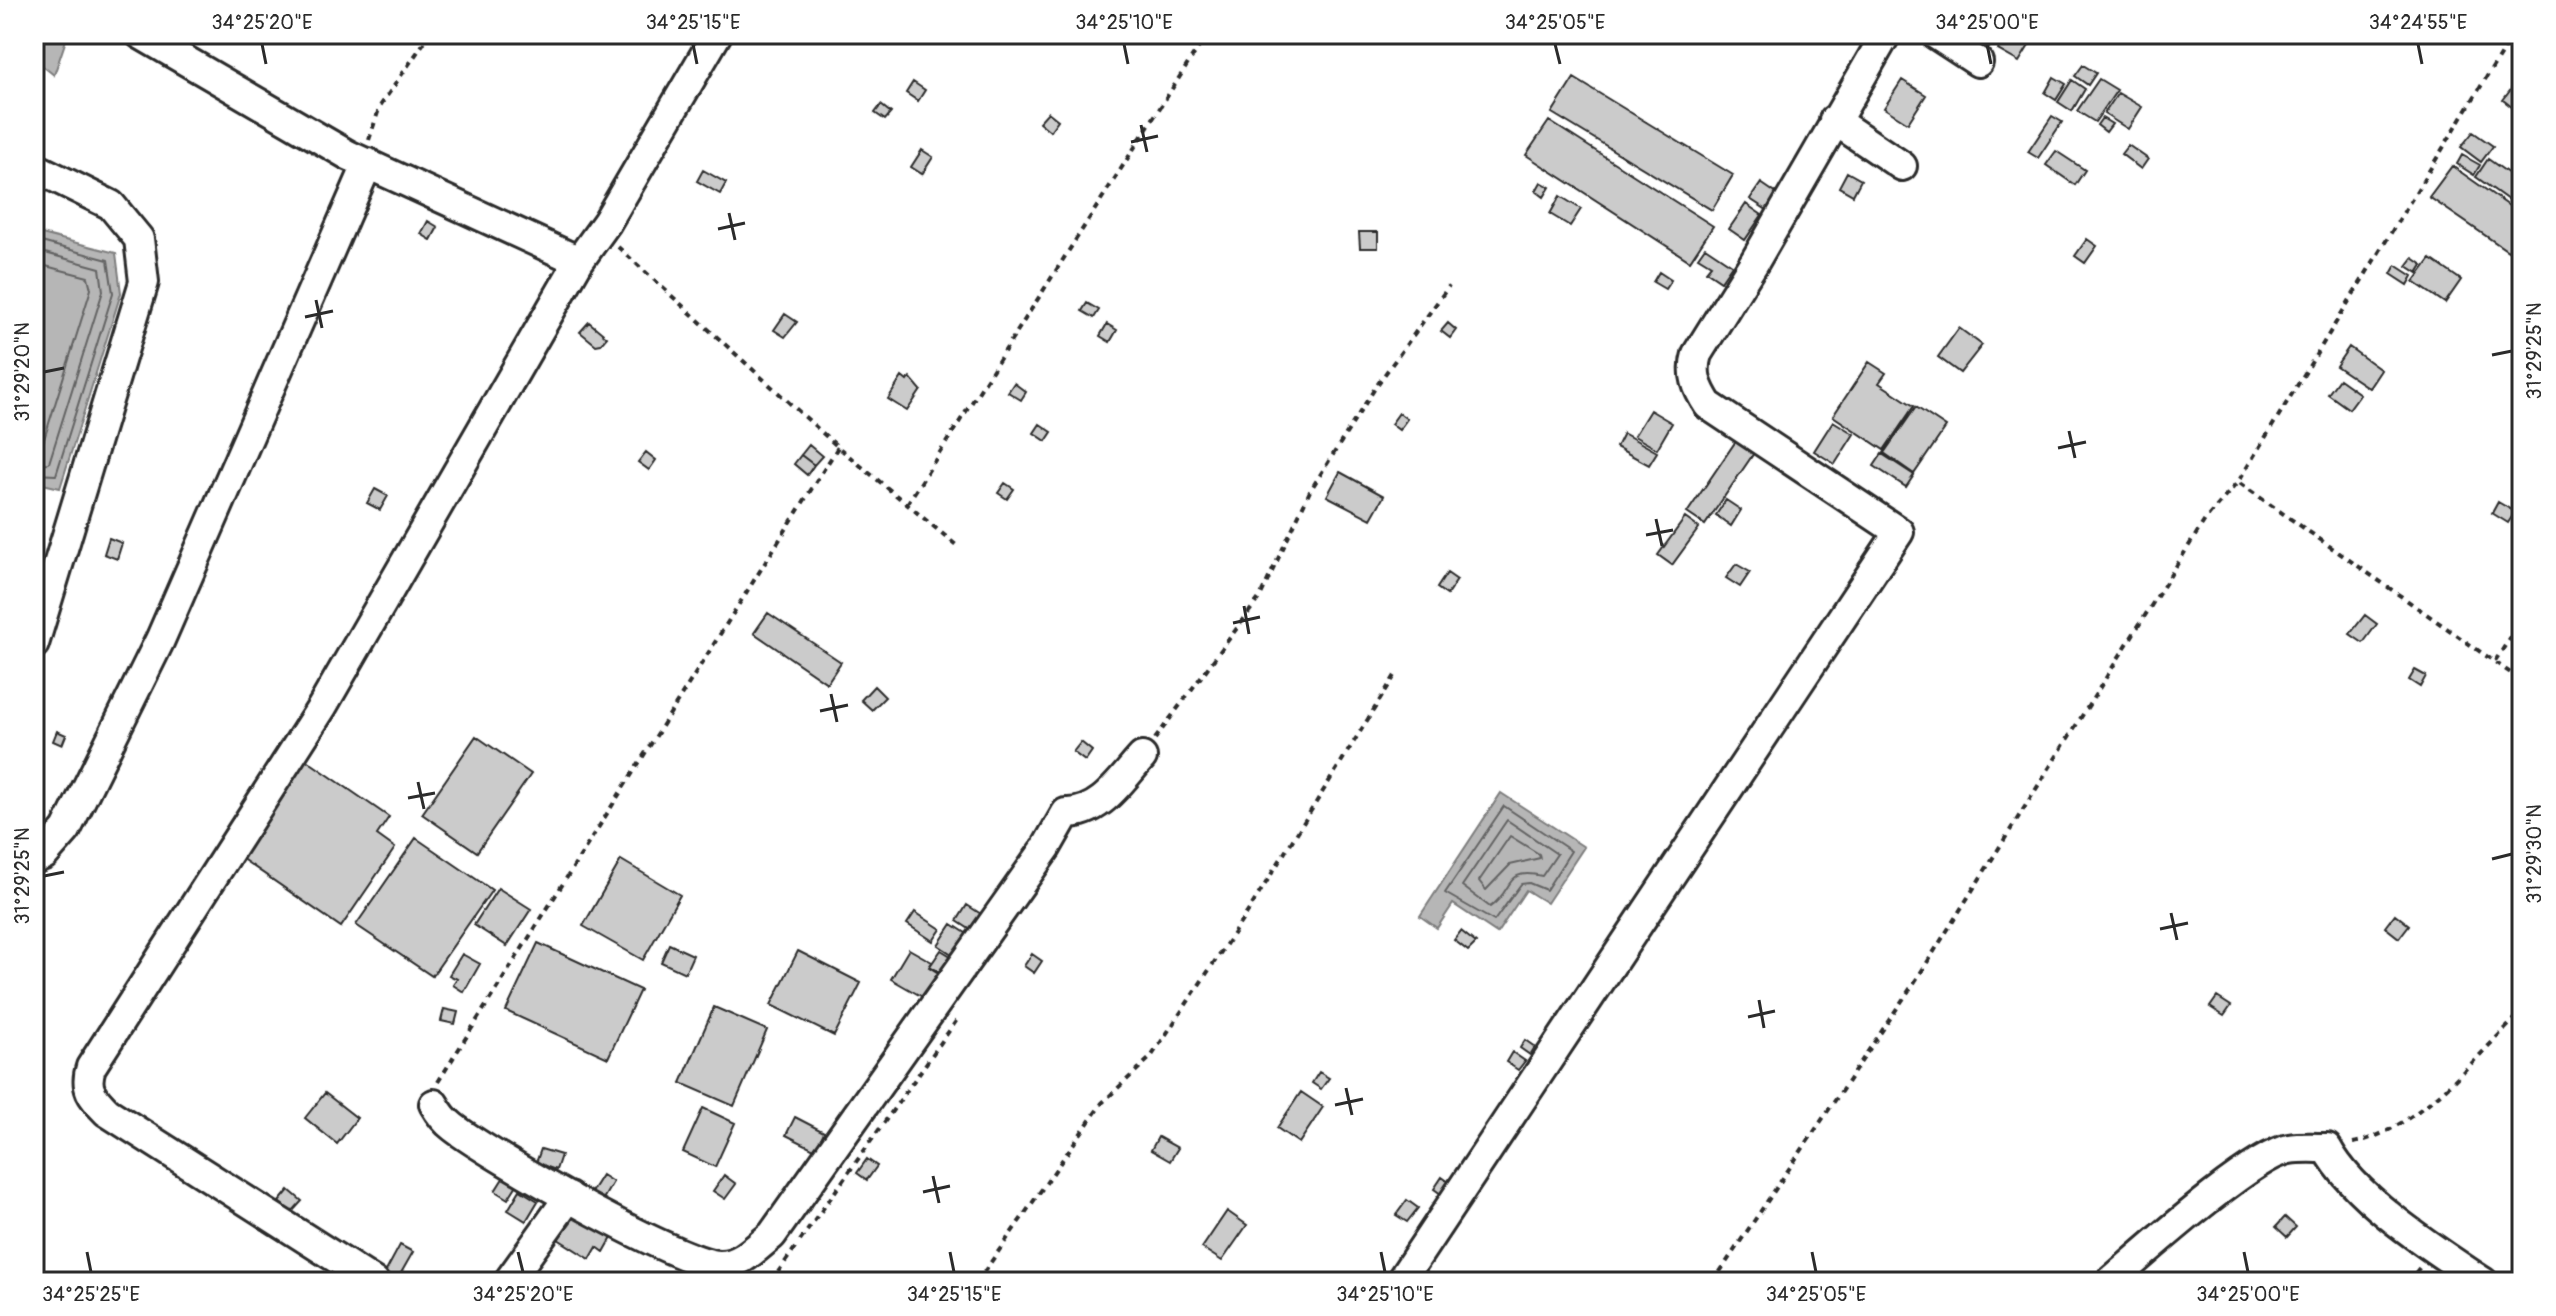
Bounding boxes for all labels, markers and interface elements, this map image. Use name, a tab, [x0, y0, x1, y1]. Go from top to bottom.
text: 34°25'20"E	[212, 10, 312, 35]
text: 34°25'15"E	[646, 10, 740, 35]
text: 34°25'10"E	[1075, 10, 1173, 35]
text: 34°25'05"E	[1505, 10, 1605, 35]
text: 34°25'00"E	[1935, 10, 2039, 35]
text: 34°24'55"E	[2369, 10, 2467, 35]
text: 31°29'25"N	[2522, 303, 2547, 399]
text: 31°29'20"N	[10, 322, 35, 422]
text: 31°29'30"N	[2522, 804, 2547, 904]
text: 31°29'25"N	[10, 828, 35, 924]
text: 34°25'25"E	[42, 1282, 140, 1307]
text: 34°25'20"E	[473, 1282, 573, 1307]
text: 34°25'15"E	[907, 1282, 1001, 1307]
text: 34°25'10"E	[1336, 1282, 1434, 1307]
text: 34°25'05"E	[1766, 1282, 1866, 1307]
text: 34°25'00"E	[2196, 1282, 2300, 1307]

